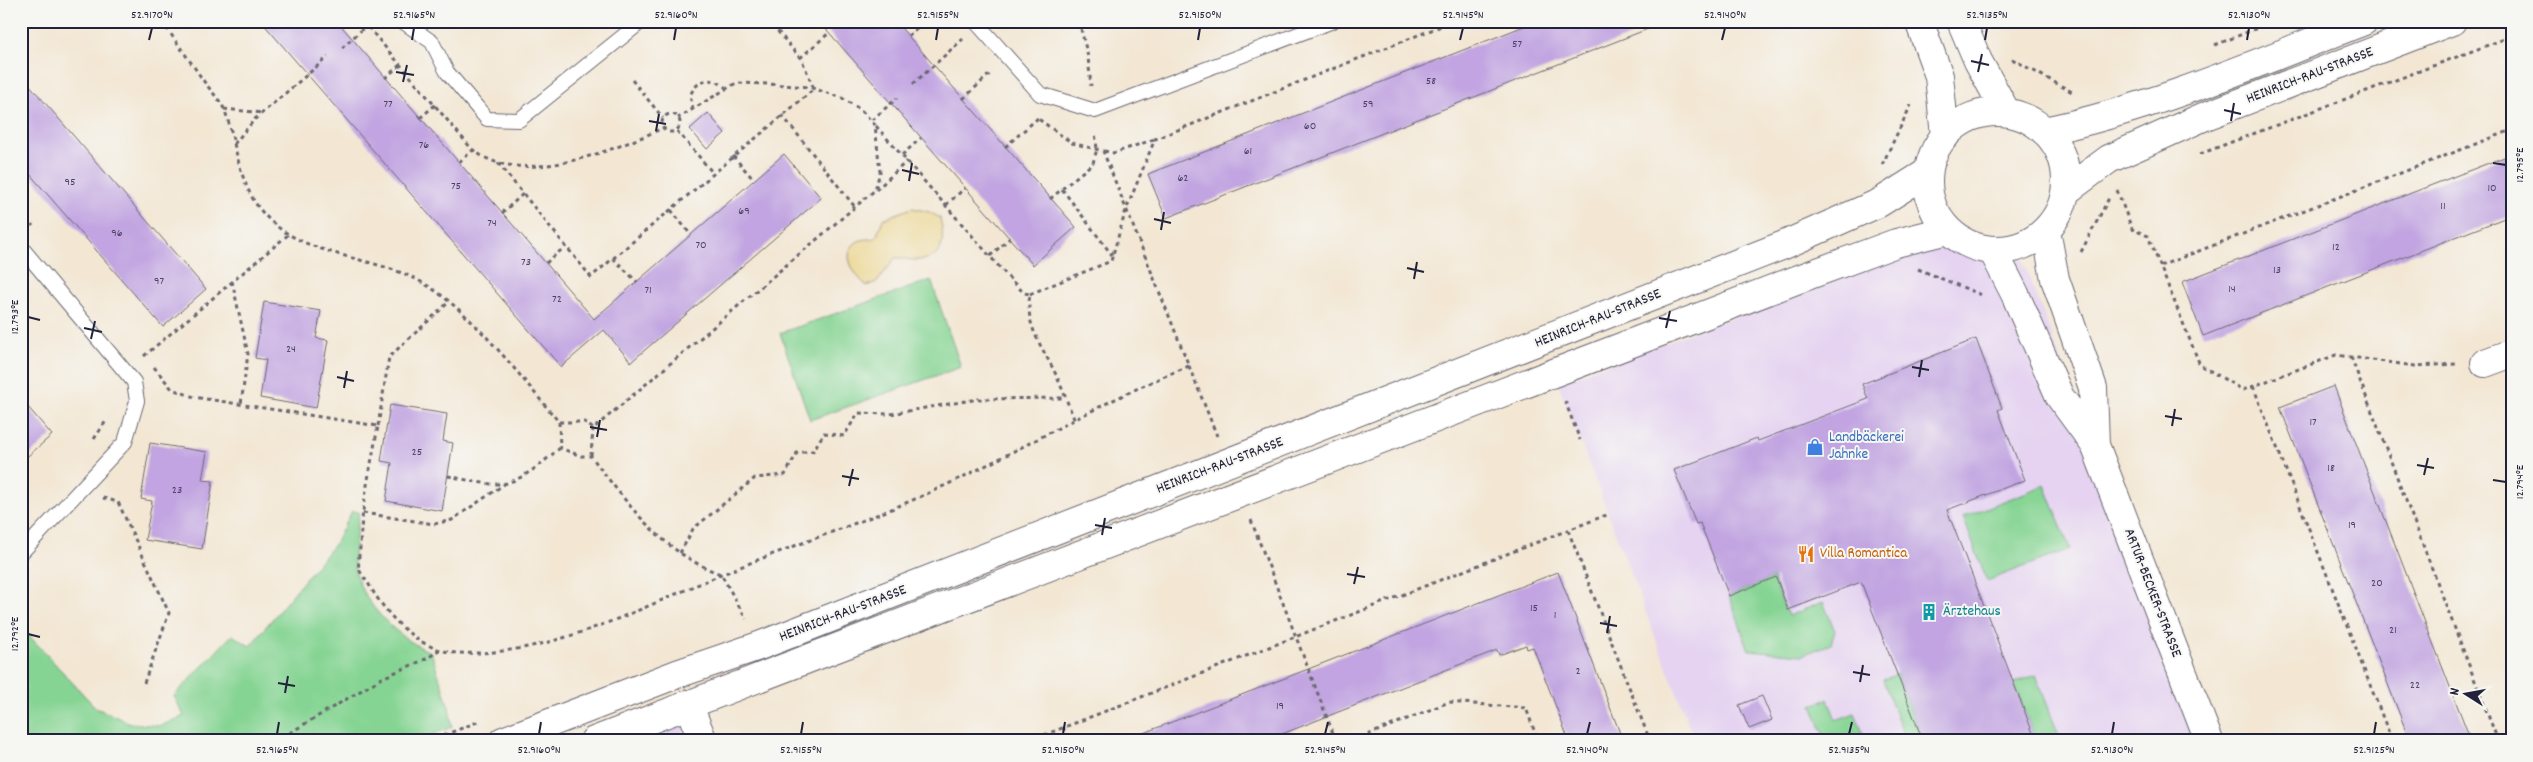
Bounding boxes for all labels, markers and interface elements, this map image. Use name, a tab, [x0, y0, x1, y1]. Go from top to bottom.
text: 52.9170°N	[131, 7, 173, 24]
text: 52.9165°N	[393, 7, 435, 24]
text: 52.9160°N	[654, 7, 698, 24]
text: 52.9155°N	[917, 7, 959, 24]
text: 52.9150°N	[1179, 7, 1221, 24]
text: 52.9145°N	[1442, 7, 1484, 24]
text: 52.9140°N	[1704, 7, 1746, 24]
text: 52.9135°N	[1966, 7, 2008, 24]
text: 52.9130°N	[2228, 7, 2270, 24]
house number: 57	[1512, 36, 1522, 53]
street label: HEINRICH-RAU-STRASSE	[2243, 42, 2377, 110]
house number: 58	[1426, 73, 1436, 90]
house number: 77	[383, 96, 393, 113]
house number: 59	[1362, 96, 1374, 113]
house number: 60	[1304, 118, 1316, 135]
house number: 76	[419, 137, 429, 154]
house number: 61	[1244, 143, 1252, 160]
text: 12.795°E	[2512, 147, 2529, 182]
house number: 62	[1177, 170, 1189, 187]
house number: 95	[64, 174, 76, 191]
house number: 75	[451, 178, 461, 195]
house number: 10	[2487, 180, 2497, 197]
house number: 11	[2440, 198, 2446, 215]
house number: 69	[738, 203, 750, 220]
house number: 74	[487, 215, 497, 232]
house number: 96	[111, 225, 123, 242]
house number: 70	[695, 237, 707, 254]
house number: 12	[2332, 239, 2340, 256]
house number: 73	[521, 254, 531, 271]
house number: 13	[2273, 262, 2281, 279]
house number: 97	[154, 273, 164, 290]
house number: 14	[2228, 281, 2236, 298]
house number: 71	[644, 282, 652, 299]
street label: HEINRICH-RAU-STRASSE	[1531, 283, 1665, 354]
house number: 72	[552, 291, 562, 308]
text: 12.793°E	[7, 299, 24, 334]
house number: 24	[286, 341, 296, 358]
house number: 17	[2309, 414, 2317, 431]
place label: Landbäckerei Jahnke	[1829, 427, 1904, 466]
street label: HEINRICH-RAU-STRASSE	[1153, 432, 1287, 500]
shop icon: Landbäckerei Jahnke	[1805, 437, 1825, 457]
house number: 25	[412, 444, 422, 461]
house number: 18	[2327, 460, 2335, 477]
text: 12.794°E	[2512, 464, 2529, 499]
house number: 23	[172, 482, 182, 499]
house number: 19	[2348, 517, 2356, 534]
street label: ARTUR-BECKER-STRASSE	[2117, 525, 2187, 661]
place label: Villa Romantica	[1820, 543, 1908, 565]
restaurant icon: Villa Romantica	[1796, 544, 1816, 564]
house number: 20	[2371, 575, 2383, 592]
street label: HEINRICH-RAU-STRASSE	[776, 580, 910, 648]
house number: 15	[1530, 600, 1538, 617]
place label: Ärztehaus	[1943, 601, 2001, 623]
building icon: Ärztehaus	[1919, 602, 1939, 622]
house number: 1	[1554, 607, 1556, 624]
text: 12.792°E	[7, 616, 24, 651]
house number: 21	[2389, 622, 2397, 639]
house number: 2	[1575, 663, 1581, 680]
north arrow	[2440, 670, 2490, 720]
house number: 22	[2410, 677, 2420, 694]
text: N	[2445, 687, 2466, 697]
house number: 19	[1276, 698, 1284, 715]
text: 52.9165°N	[256, 742, 298, 759]
text: 52.9160°N	[517, 742, 561, 759]
text: 52.9155°N	[780, 742, 822, 759]
text: 52.9150°N	[1042, 742, 1084, 759]
text: 52.9145°N	[1304, 742, 1346, 759]
text: 52.9140°N	[1566, 742, 1608, 759]
text: 52.9135°N	[1828, 742, 1870, 759]
text: 52.9130°N	[2091, 742, 2133, 759]
text: 52.9125°N	[2353, 742, 2395, 759]

